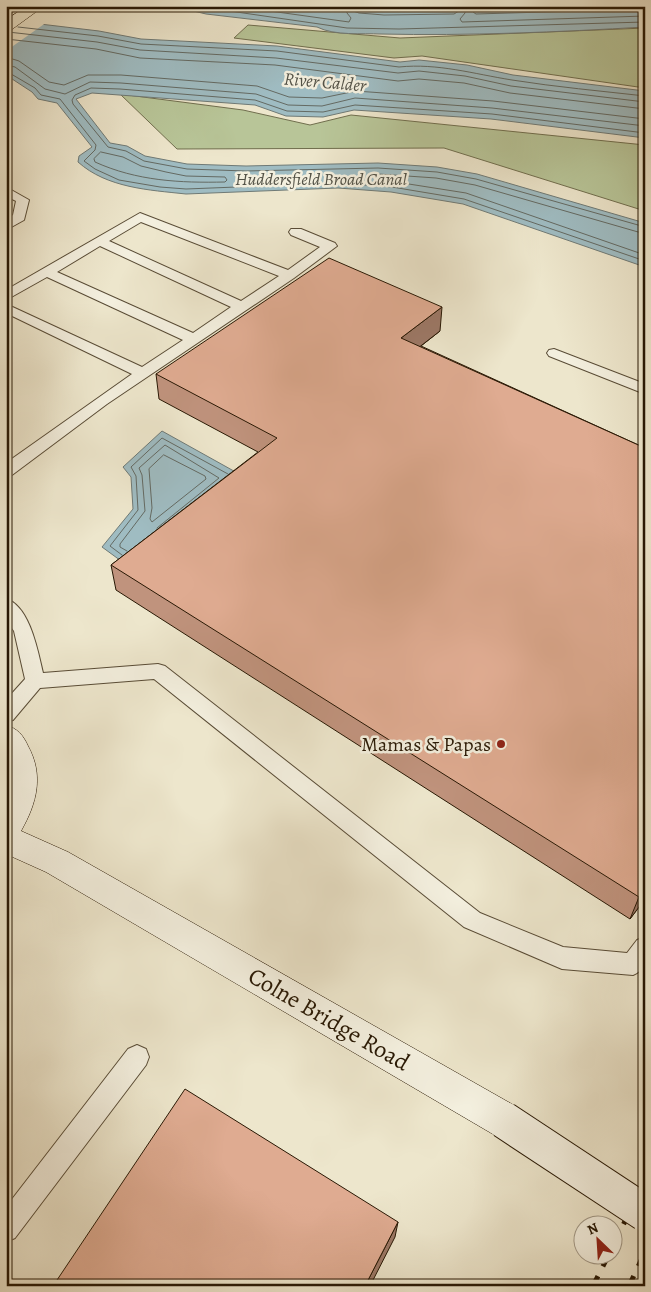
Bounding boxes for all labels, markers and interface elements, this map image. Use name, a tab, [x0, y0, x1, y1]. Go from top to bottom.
water label: River Calder	[283, 66, 368, 98]
water label: Huddersfield Broad Canal	[235, 167, 408, 191]
place label: Mamas & Papas	[361, 731, 491, 758]
marker: Mamas & Papas	[495, 738, 507, 750]
street label: Colne Bridge Road	[242, 960, 416, 1078]
north arrow	[574, 1214, 624, 1264]
text: N	[584, 1218, 601, 1239]

